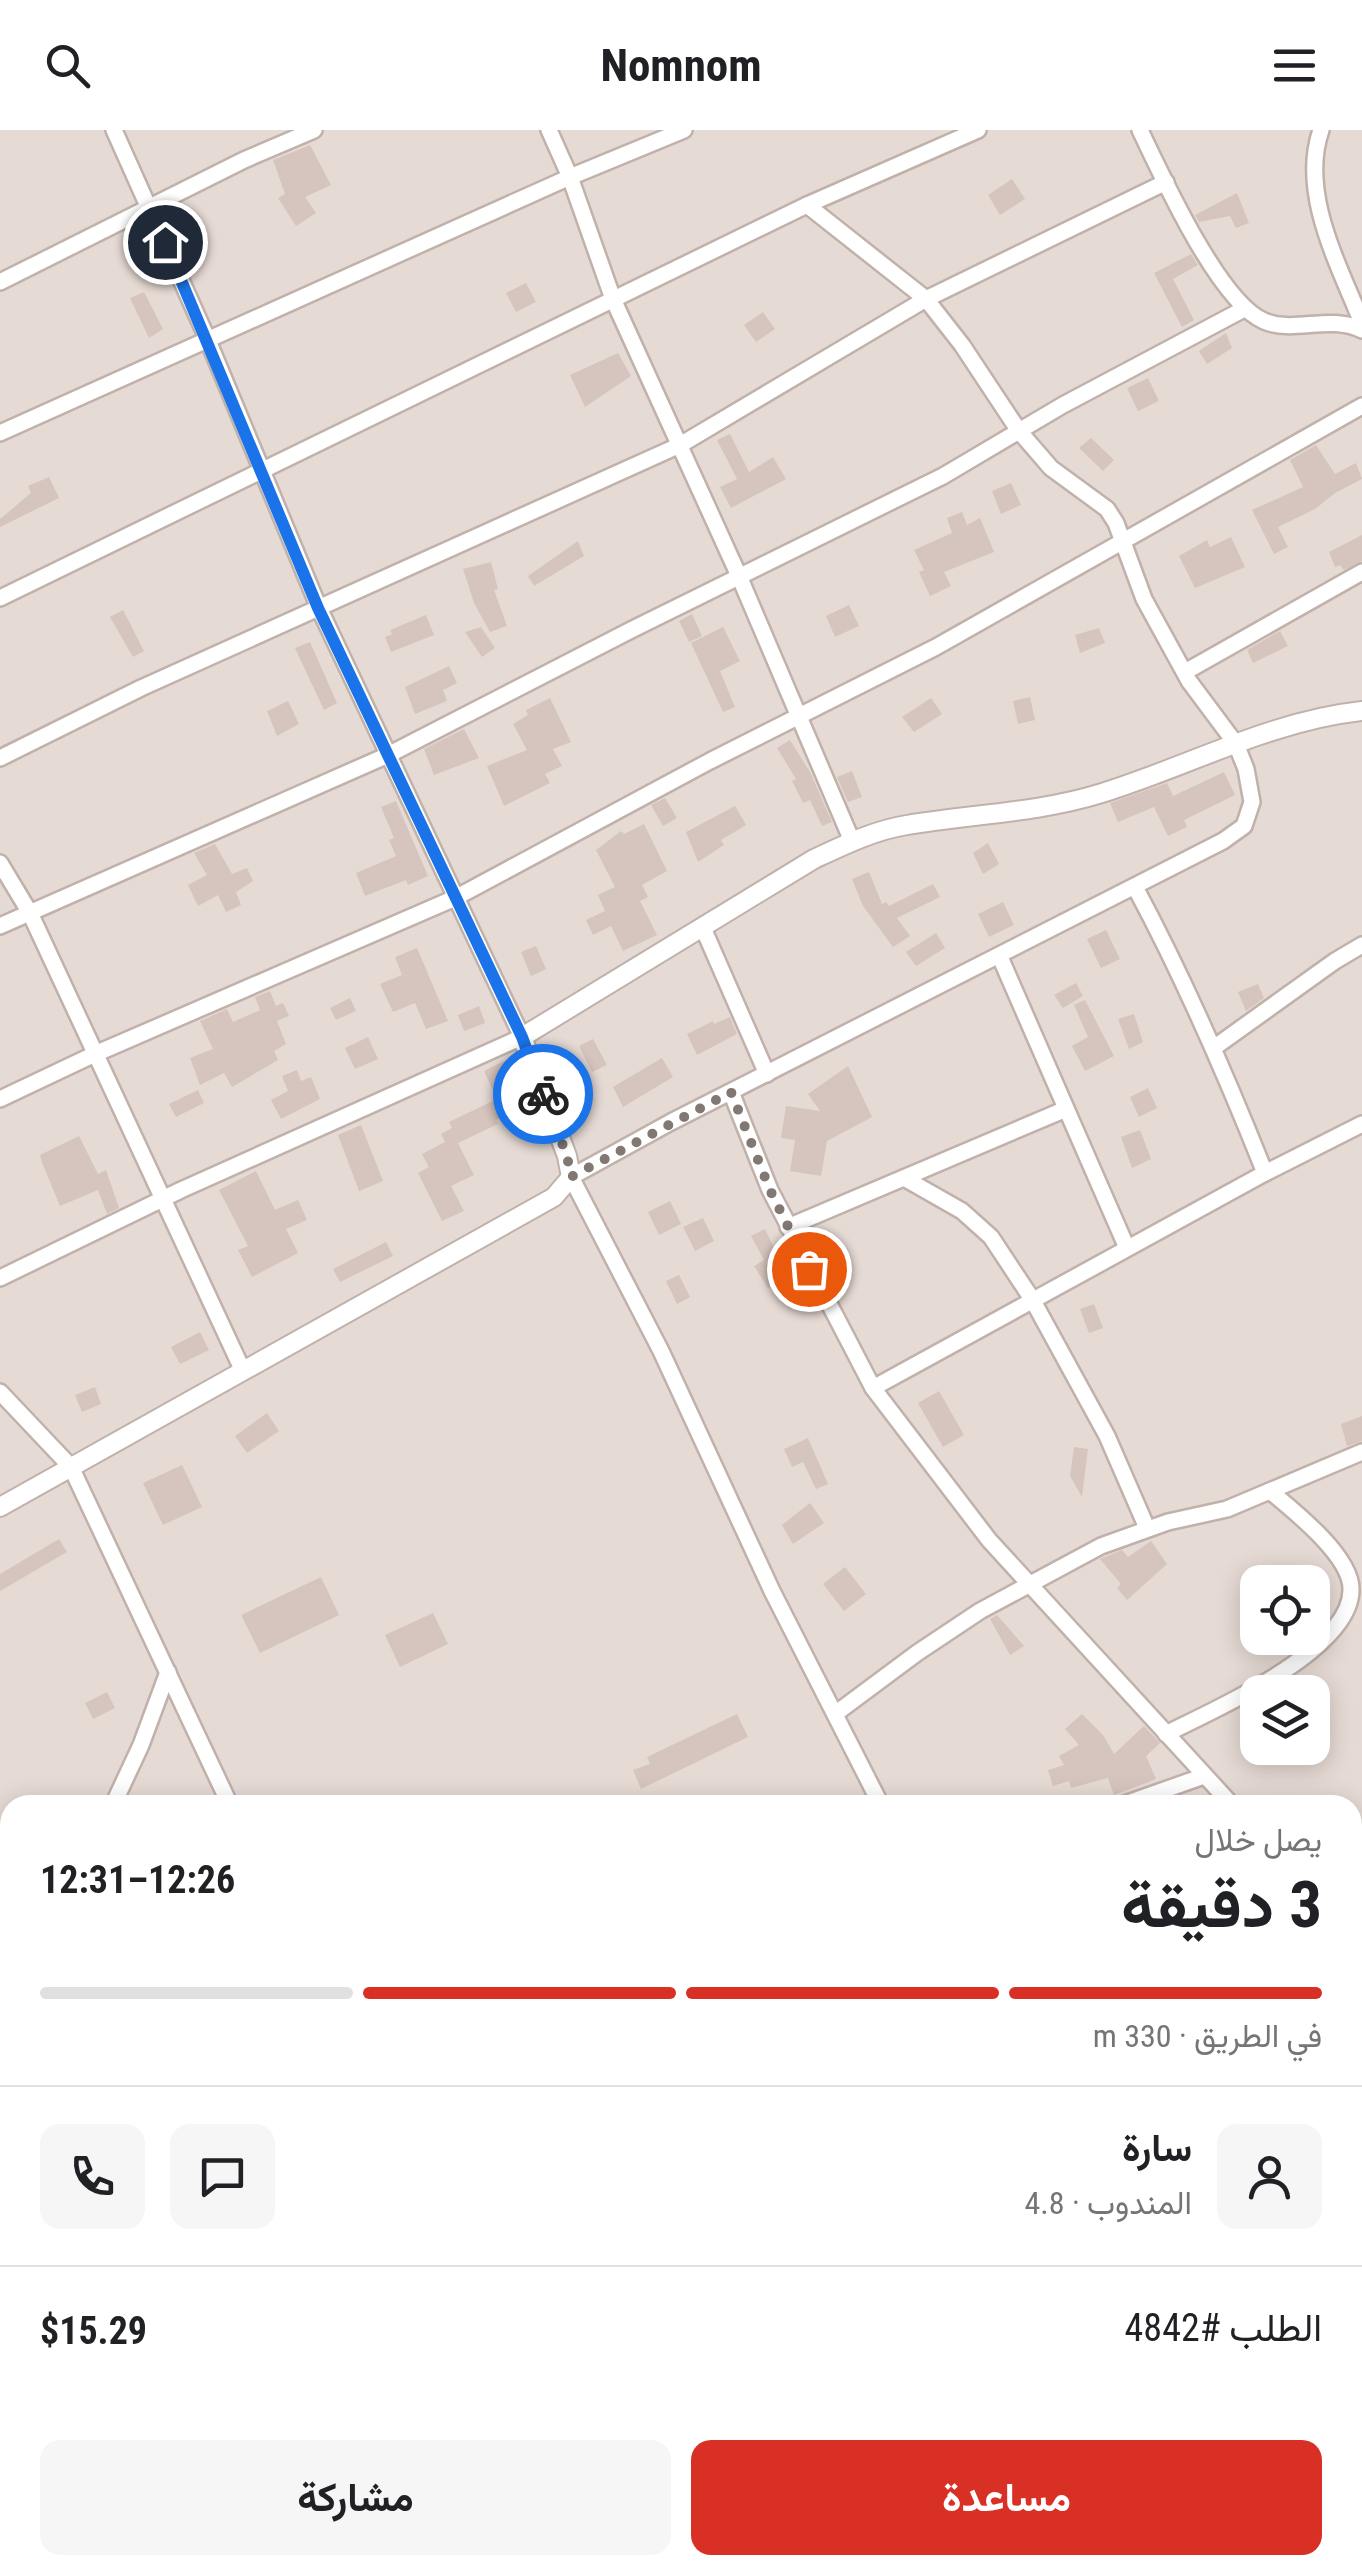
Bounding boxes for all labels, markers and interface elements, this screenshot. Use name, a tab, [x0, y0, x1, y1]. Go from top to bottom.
icon: search	[40, 38, 95, 93]
icon: menu	[1267, 38, 1322, 93]
text: Nomnom	[600, 39, 762, 92]
pin	[123, 200, 208, 285]
icon: home	[138, 215, 193, 270]
courier	[493, 1044, 593, 1144]
icon: bike	[516, 1067, 571, 1122]
pin	[767, 1227, 852, 1312]
icon: bag	[782, 1242, 837, 1297]
map controls	[1240, 1565, 1330, 1765]
button: locate	[1240, 1565, 1330, 1655]
button: layers	[1240, 1675, 1330, 1765]
text: يصل خلال	[1195, 1821, 1322, 1859]
text: 12:26–12:31	[40, 1858, 235, 1902]
text: 3 دقيقة	[1121, 1867, 1322, 1943]
text: في الطريق · 330 m	[1093, 2017, 1322, 2055]
button: phone	[40, 2124, 145, 2229]
button: chat	[170, 2124, 275, 2229]
button: person	[1217, 2124, 1322, 2229]
text: سارة	[1122, 2126, 1192, 2170]
text: المندوب · 4.8	[1025, 2184, 1192, 2222]
text: الطلب #4842	[1125, 2306, 1322, 2350]
text: $15.29	[40, 2309, 147, 2353]
button: مشاركة	[40, 2440, 671, 2555]
button: مساعدة	[691, 2440, 1322, 2555]

